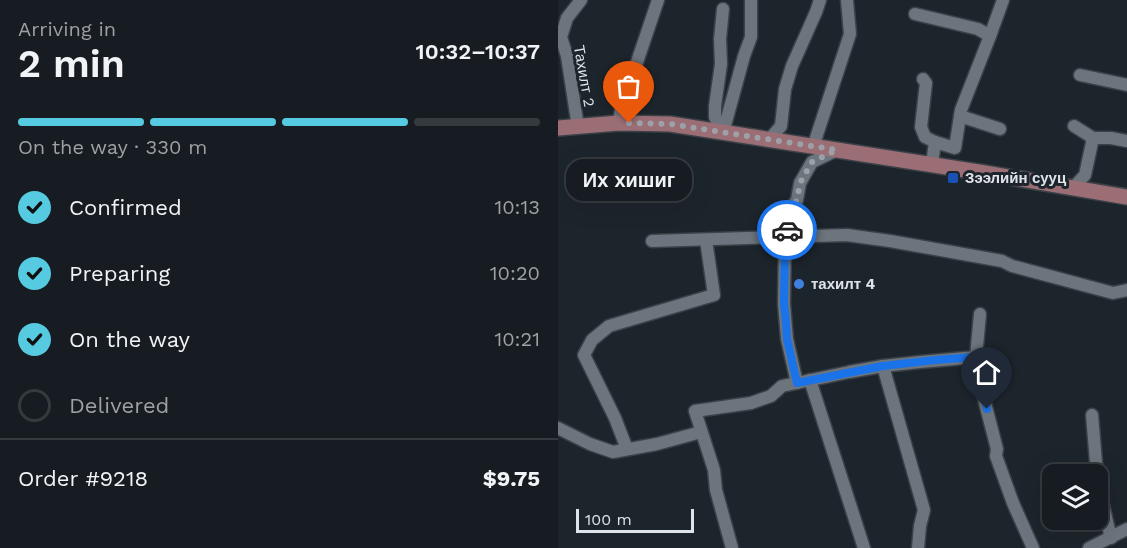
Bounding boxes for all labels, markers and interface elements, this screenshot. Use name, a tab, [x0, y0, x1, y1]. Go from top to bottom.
text: Arriving in	[18, 17, 116, 41]
text: 10:32–10:37	[415, 39, 540, 64]
text: 2 min	[18, 41, 125, 86]
street label: Тахилт 2	[570, 44, 598, 108]
pin	[603, 61, 654, 123]
icon: bag	[612, 70, 645, 103]
text: On the way · 330 m	[18, 135, 207, 159]
callout: Их хишиг	[566, 159, 692, 201]
text: Их хишиг	[583, 168, 675, 192]
place label: Зээлийн сууц	[965, 169, 1067, 187]
marker: Зээлийн сууц	[946, 171, 960, 185]
icon: check	[18, 191, 51, 224]
text: Confirmed	[69, 195, 182, 220]
text: 10:13	[494, 195, 540, 219]
courier	[757, 200, 817, 260]
icon: car	[771, 214, 804, 247]
icon: check	[18, 257, 51, 290]
text: Preparing	[69, 261, 170, 286]
text: 10:20	[490, 261, 540, 285]
place label: тахилт 4	[811, 275, 875, 293]
marker: тахилт 4	[792, 277, 806, 291]
icon: check	[18, 323, 51, 356]
text: On the way	[69, 327, 190, 352]
text: 10:21	[494, 327, 540, 351]
pin	[961, 347, 1012, 409]
icon: home	[970, 356, 1003, 389]
text: Delivered	[69, 393, 169, 418]
map controls	[1042, 464, 1108, 530]
button: layers	[1042, 464, 1108, 530]
text: Order #9218	[18, 466, 148, 491]
text: $9.75	[483, 466, 540, 491]
scale bar	[576, 506, 694, 534]
text: 100 m	[585, 510, 632, 529]

